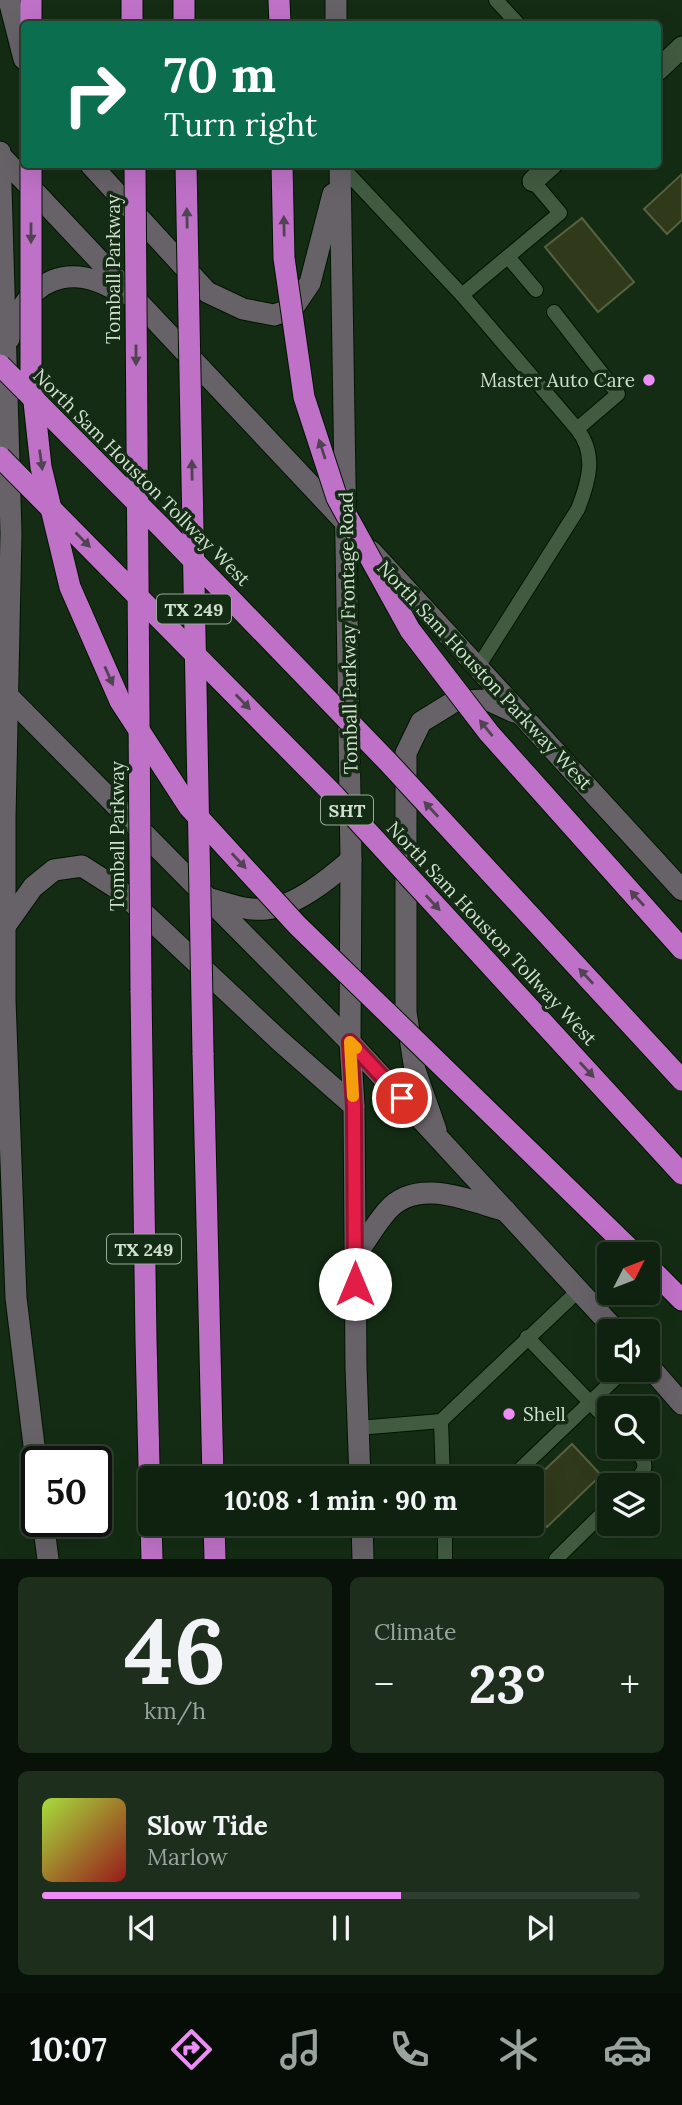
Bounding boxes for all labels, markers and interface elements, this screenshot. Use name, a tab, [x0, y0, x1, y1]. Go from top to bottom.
text: 70 m	[164, 43, 276, 105]
icon: right	[49, 49, 140, 140]
text: Turn right	[164, 104, 317, 145]
street label: Tomball Parkway	[101, 194, 125, 344]
one-way arrow	[181, 207, 193, 229]
one-way arrow	[278, 215, 289, 237]
one-way arrow	[25, 222, 37, 244]
one-way arrow	[130, 344, 142, 366]
street label: North Sam Houston Tollway West	[28, 363, 256, 591]
place label: Master Auto Care	[480, 368, 635, 392]
marker: Master Auto Care	[641, 372, 657, 388]
one-way arrow	[316, 439, 326, 460]
one-way arrow	[35, 449, 46, 471]
one-way arrow	[186, 459, 198, 481]
street label: Tomball Parkway Frontage Road	[334, 492, 362, 774]
one-way arrow	[74, 532, 91, 549]
street label: North Sam Houston Parkway West	[372, 555, 598, 795]
road number: TX 249	[157, 594, 231, 624]
one-way arrow	[104, 665, 115, 686]
one-way arrow	[234, 693, 250, 710]
one-way arrow	[479, 719, 493, 737]
street label: Tomball Parkway	[105, 761, 129, 911]
road number: SHT	[321, 796, 373, 824]
one-way arrow	[423, 800, 439, 818]
street label: North Sam Houston Tollway West	[382, 816, 603, 1050]
one-way arrow	[231, 852, 247, 870]
one-way arrow	[629, 890, 645, 907]
one-way arrow	[425, 894, 441, 912]
one-way arrow	[578, 968, 594, 985]
one-way arrow	[578, 1061, 594, 1078]
pin	[372, 1068, 432, 1128]
icon: arrive	[383, 1079, 421, 1117]
road number: TX 249	[107, 1234, 181, 1264]
north arrow	[597, 1242, 660, 1306]
map controls	[597, 1242, 660, 1536]
position arrow	[318, 1247, 392, 1321]
button: sound	[597, 1319, 660, 1382]
button: search	[597, 1396, 660, 1459]
place label: Shell	[523, 1402, 566, 1426]
marker: Shell	[501, 1406, 517, 1422]
speed limit sign: 50	[21, 1446, 112, 1537]
button: layers	[597, 1473, 660, 1536]
text: 10:08 · 1 min · 90 m	[225, 1484, 457, 1517]
text: 46	[124, 1592, 226, 1709]
text: Climate	[374, 1617, 456, 1646]
text: 23°	[469, 1651, 545, 1717]
text: −	[374, 1660, 394, 1708]
text: +	[620, 1660, 640, 1708]
text: km/h	[144, 1696, 206, 1725]
text: Slow Tide	[147, 1809, 268, 1842]
text: Marlow	[147, 1842, 228, 1871]
icon: previous	[123, 1909, 161, 1947]
icon: pause	[322, 1909, 360, 1947]
icon: next	[521, 1909, 559, 1947]
icon: directions	[167, 2025, 216, 2074]
icon: music	[276, 2025, 325, 2074]
icon: phone	[385, 2025, 434, 2074]
icon: climate	[494, 2025, 543, 2074]
icon: car	[603, 2025, 652, 2074]
text: 10:07	[30, 2029, 107, 2070]

